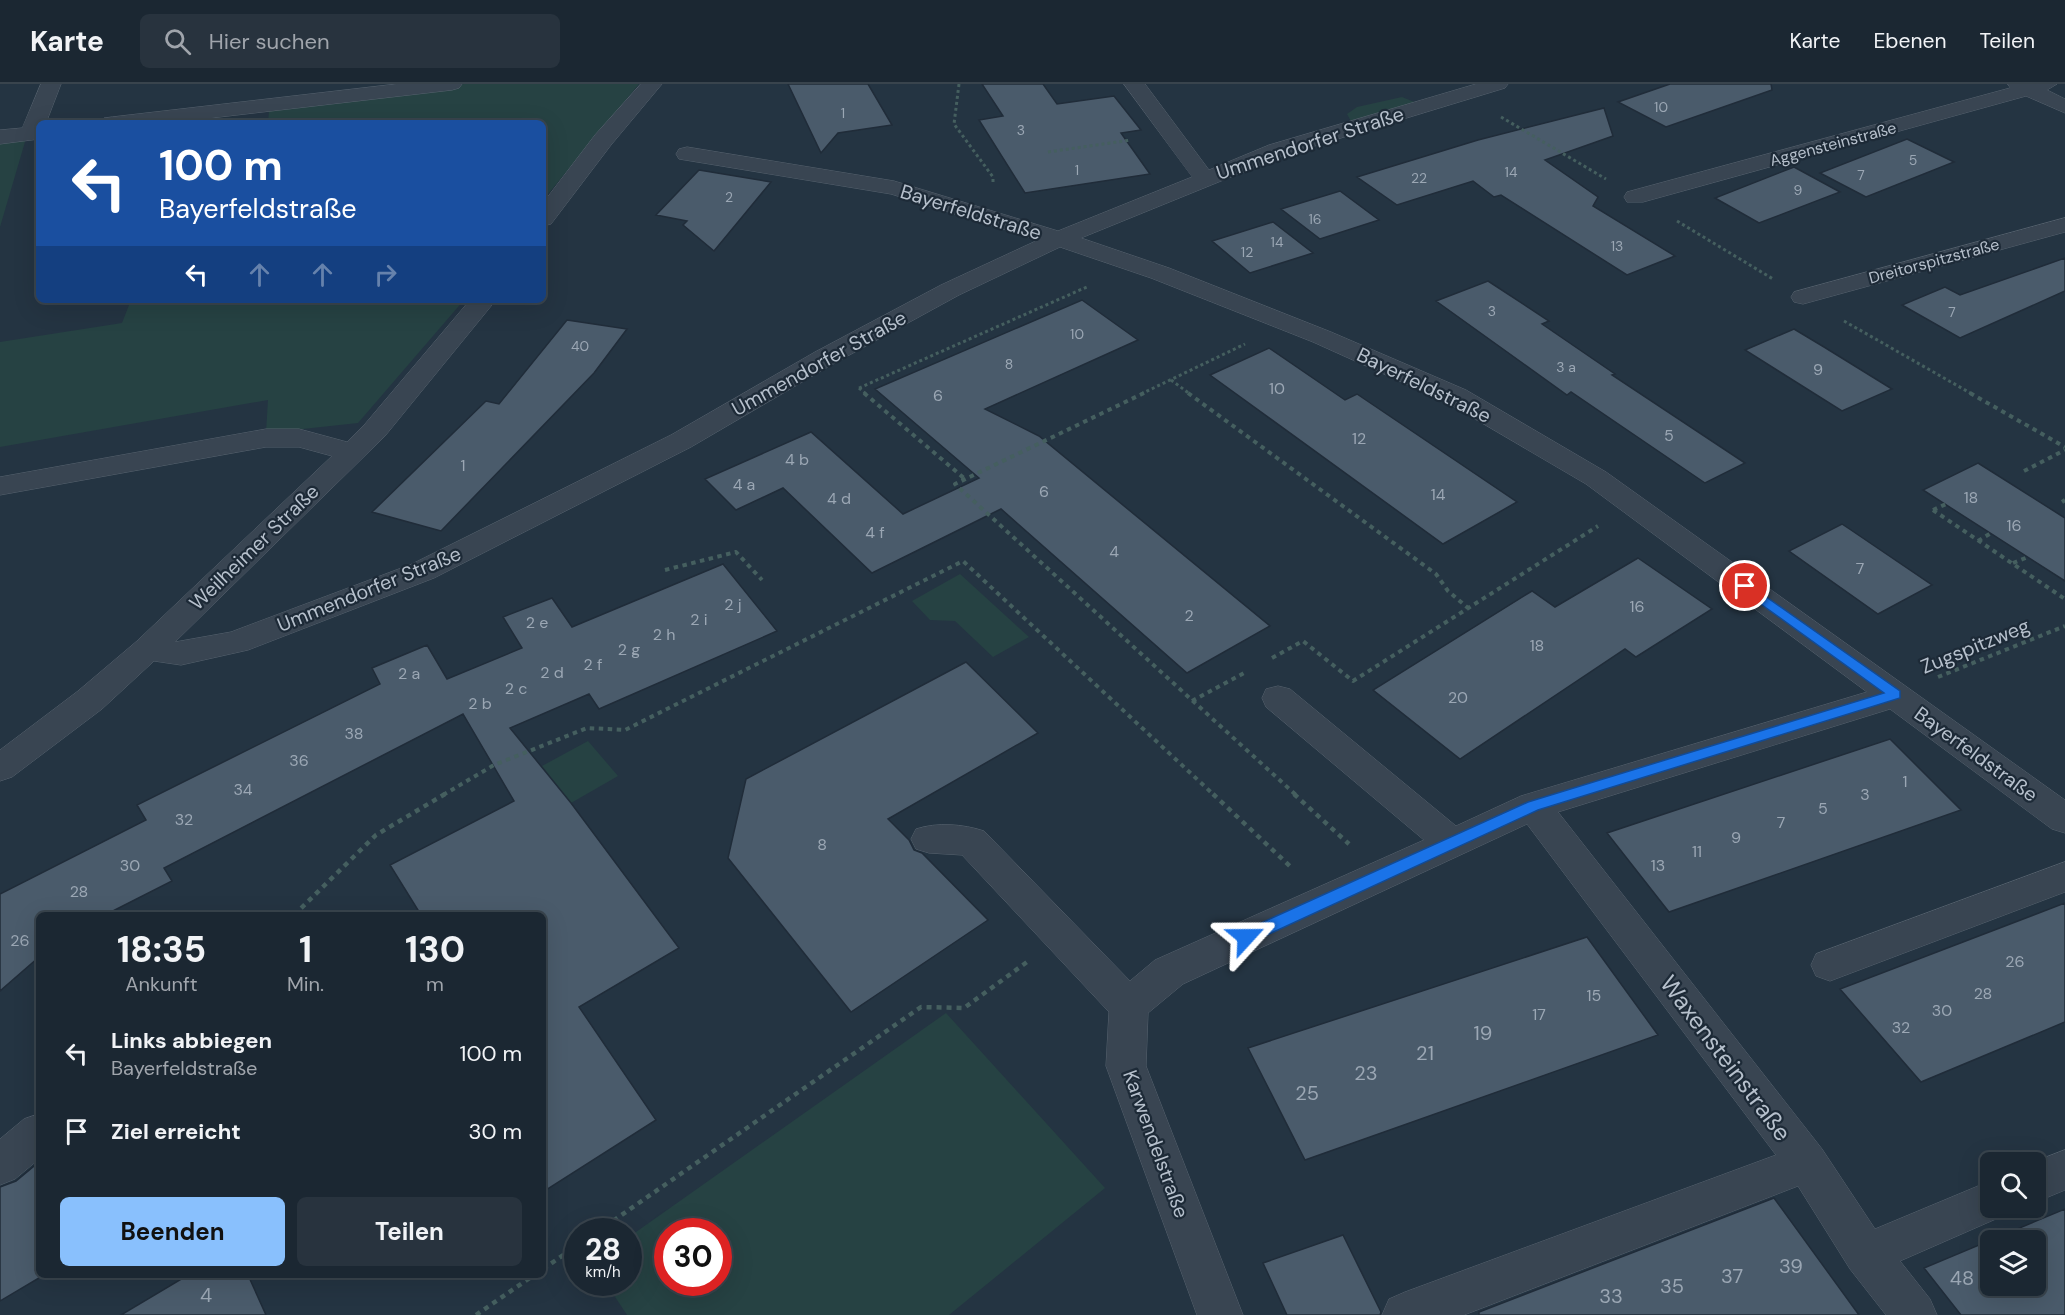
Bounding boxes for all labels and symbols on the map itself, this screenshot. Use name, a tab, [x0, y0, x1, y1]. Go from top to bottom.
house number: 10	[1654, 98, 1668, 116]
street label: Ummendorfer Straße	[1213, 100, 1407, 186]
house number: 1	[841, 104, 845, 122]
street label: Aggensteinstraße	[1767, 117, 1899, 171]
house number: 3	[1017, 121, 1025, 139]
house number: 5	[1909, 151, 1917, 169]
house number: 1	[1075, 161, 1079, 179]
house number: 14	[1505, 163, 1518, 181]
house number: 7	[1857, 166, 1865, 184]
house number: 22	[1411, 169, 1427, 187]
street label: Bayerfeldstraße	[897, 178, 1045, 246]
house number: 9	[1794, 181, 1803, 199]
house number: 2	[725, 188, 733, 206]
house number: 16	[1308, 210, 1322, 228]
house number: 14	[1271, 233, 1284, 251]
street label: Dreitorspitzstraße	[1866, 233, 2002, 289]
house number: 13	[1611, 237, 1623, 255]
house number: 12	[1241, 243, 1253, 261]
house number: 3	[1488, 302, 1496, 320]
house number: 7	[1948, 303, 1956, 321]
street label: Ummendorfer Straße	[727, 304, 911, 422]
house number: 10	[1070, 325, 1084, 343]
house number: 40	[571, 337, 589, 355]
street label: Bayerfeldstraße	[1353, 341, 1495, 429]
house number: 8	[1005, 355, 1013, 373]
house number: 3 a	[1556, 358, 1576, 376]
house number: 9	[1813, 359, 1823, 380]
house number: 10	[1269, 378, 1285, 399]
house number: 6	[933, 385, 943, 406]
house number: 5	[1664, 425, 1674, 446]
house number: 12	[1352, 428, 1366, 449]
house number: 4 b	[785, 449, 809, 470]
house number: 1	[461, 455, 466, 476]
house number: 4 a	[733, 474, 755, 495]
street label: Weilheimer Straße	[184, 478, 324, 616]
house number: 6	[1039, 481, 1049, 502]
house number: 14	[1431, 484, 1446, 505]
house number: 18	[1964, 487, 1978, 508]
house number: 4 d	[827, 488, 851, 509]
house number: 16	[2006, 515, 2022, 536]
house number: 4 f	[865, 522, 885, 543]
street label: Ummendorfer Straße	[273, 540, 465, 638]
house number: 4	[1109, 541, 1119, 562]
house number: 7	[1856, 558, 1864, 579]
pin	[1719, 560, 1770, 611]
house number: 2 j	[724, 594, 742, 615]
house number: 16	[1629, 596, 1645, 617]
house number: 2	[1184, 605, 1194, 626]
house number: 2 i	[690, 609, 708, 630]
house number: 2 e	[526, 612, 548, 633]
street label: Zugspitzweg	[1917, 612, 2033, 680]
house number: 2 h	[653, 624, 675, 645]
house number: 18	[1530, 635, 1544, 656]
house number: 2 g	[618, 639, 640, 660]
house number: 2 f	[584, 654, 602, 675]
house number: 2 d	[540, 662, 564, 683]
house number: 2 a	[398, 663, 420, 684]
house number: 2 c	[505, 678, 527, 699]
house number: 20	[1448, 687, 1468, 708]
house number: 2 b	[468, 693, 492, 714]
street label: Bayerfeldstraße	[1909, 700, 2043, 808]
house number: 38	[344, 723, 364, 744]
house number: 36	[289, 750, 309, 771]
house number: 1	[1903, 771, 1908, 792]
house number: 34	[233, 779, 253, 800]
house number: 3	[1860, 784, 1870, 805]
house number: 5	[1818, 798, 1828, 819]
house number: 32	[175, 809, 193, 830]
house number: 7	[1777, 812, 1785, 833]
house number: 9	[1731, 827, 1741, 848]
house number: 8	[817, 834, 827, 855]
house number: 11	[1692, 841, 1702, 862]
house number: 30	[120, 855, 140, 876]
house number: 13	[1651, 855, 1665, 876]
house number: 28	[70, 881, 88, 902]
position arrow	[1214, 905, 1278, 969]
house number: 26	[10, 930, 30, 951]
house number: 26	[2005, 951, 2025, 972]
street label: Waxensteinstraße	[1654, 969, 1798, 1147]
house number: 28	[1974, 983, 1992, 1004]
house number: 15	[1587, 985, 1601, 1006]
house number: 30	[1932, 1000, 1952, 1021]
house number: 17	[1532, 1004, 1546, 1025]
house number: 32	[1892, 1017, 1910, 1038]
house number: 19	[1474, 1020, 1492, 1046]
house number: 21	[1416, 1040, 1434, 1066]
house number: 23	[1354, 1060, 1378, 1086]
street label: Karwendelstraße	[1117, 1066, 1195, 1222]
house number: 25	[1295, 1080, 1319, 1106]
speed limit sign: 30	[654, 1218, 732, 1296]
house number: 39	[1779, 1253, 1803, 1279]
house number: 37	[1721, 1263, 1743, 1289]
house number: 48	[1950, 1265, 1974, 1291]
house number: 35	[1660, 1273, 1684, 1299]
house number: 4	[200, 1282, 212, 1308]
house number: 33	[1599, 1283, 1623, 1309]

